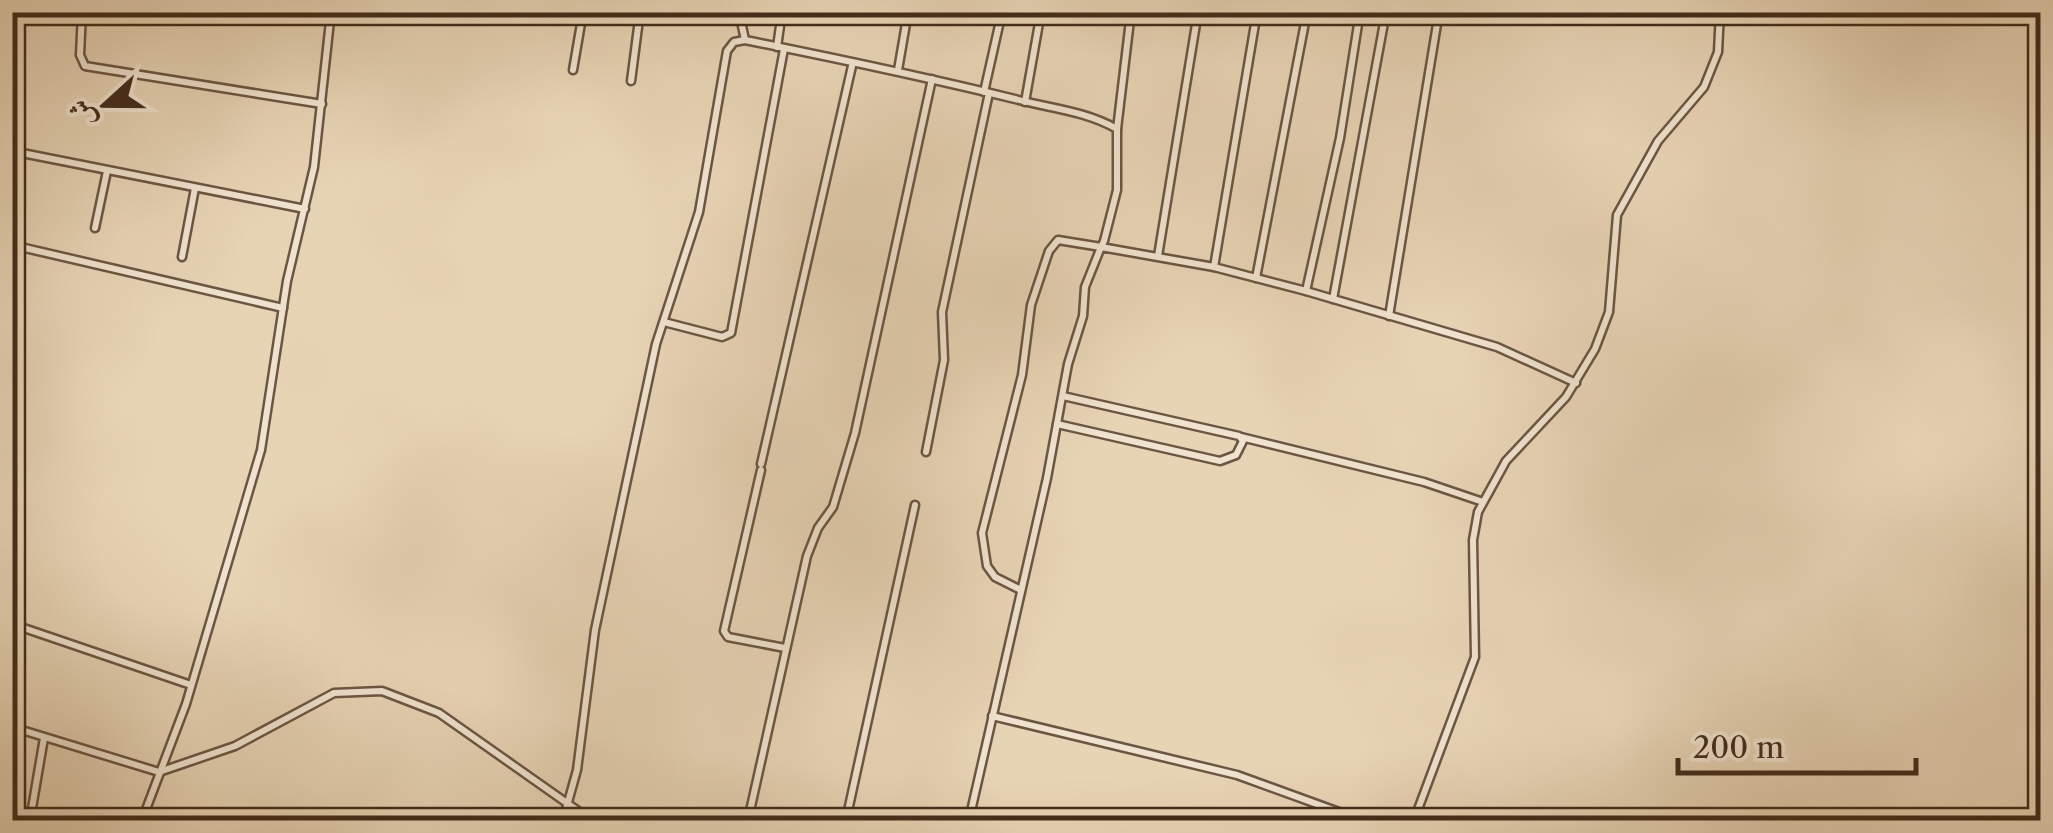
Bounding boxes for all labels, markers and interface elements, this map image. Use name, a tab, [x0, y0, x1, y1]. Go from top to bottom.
north arrow	[55, 55, 155, 155]
text: ش	[61, 95, 103, 133]
scale bar	[1678, 713, 1916, 775]
text: 200 m	[1693, 729, 1784, 766]

